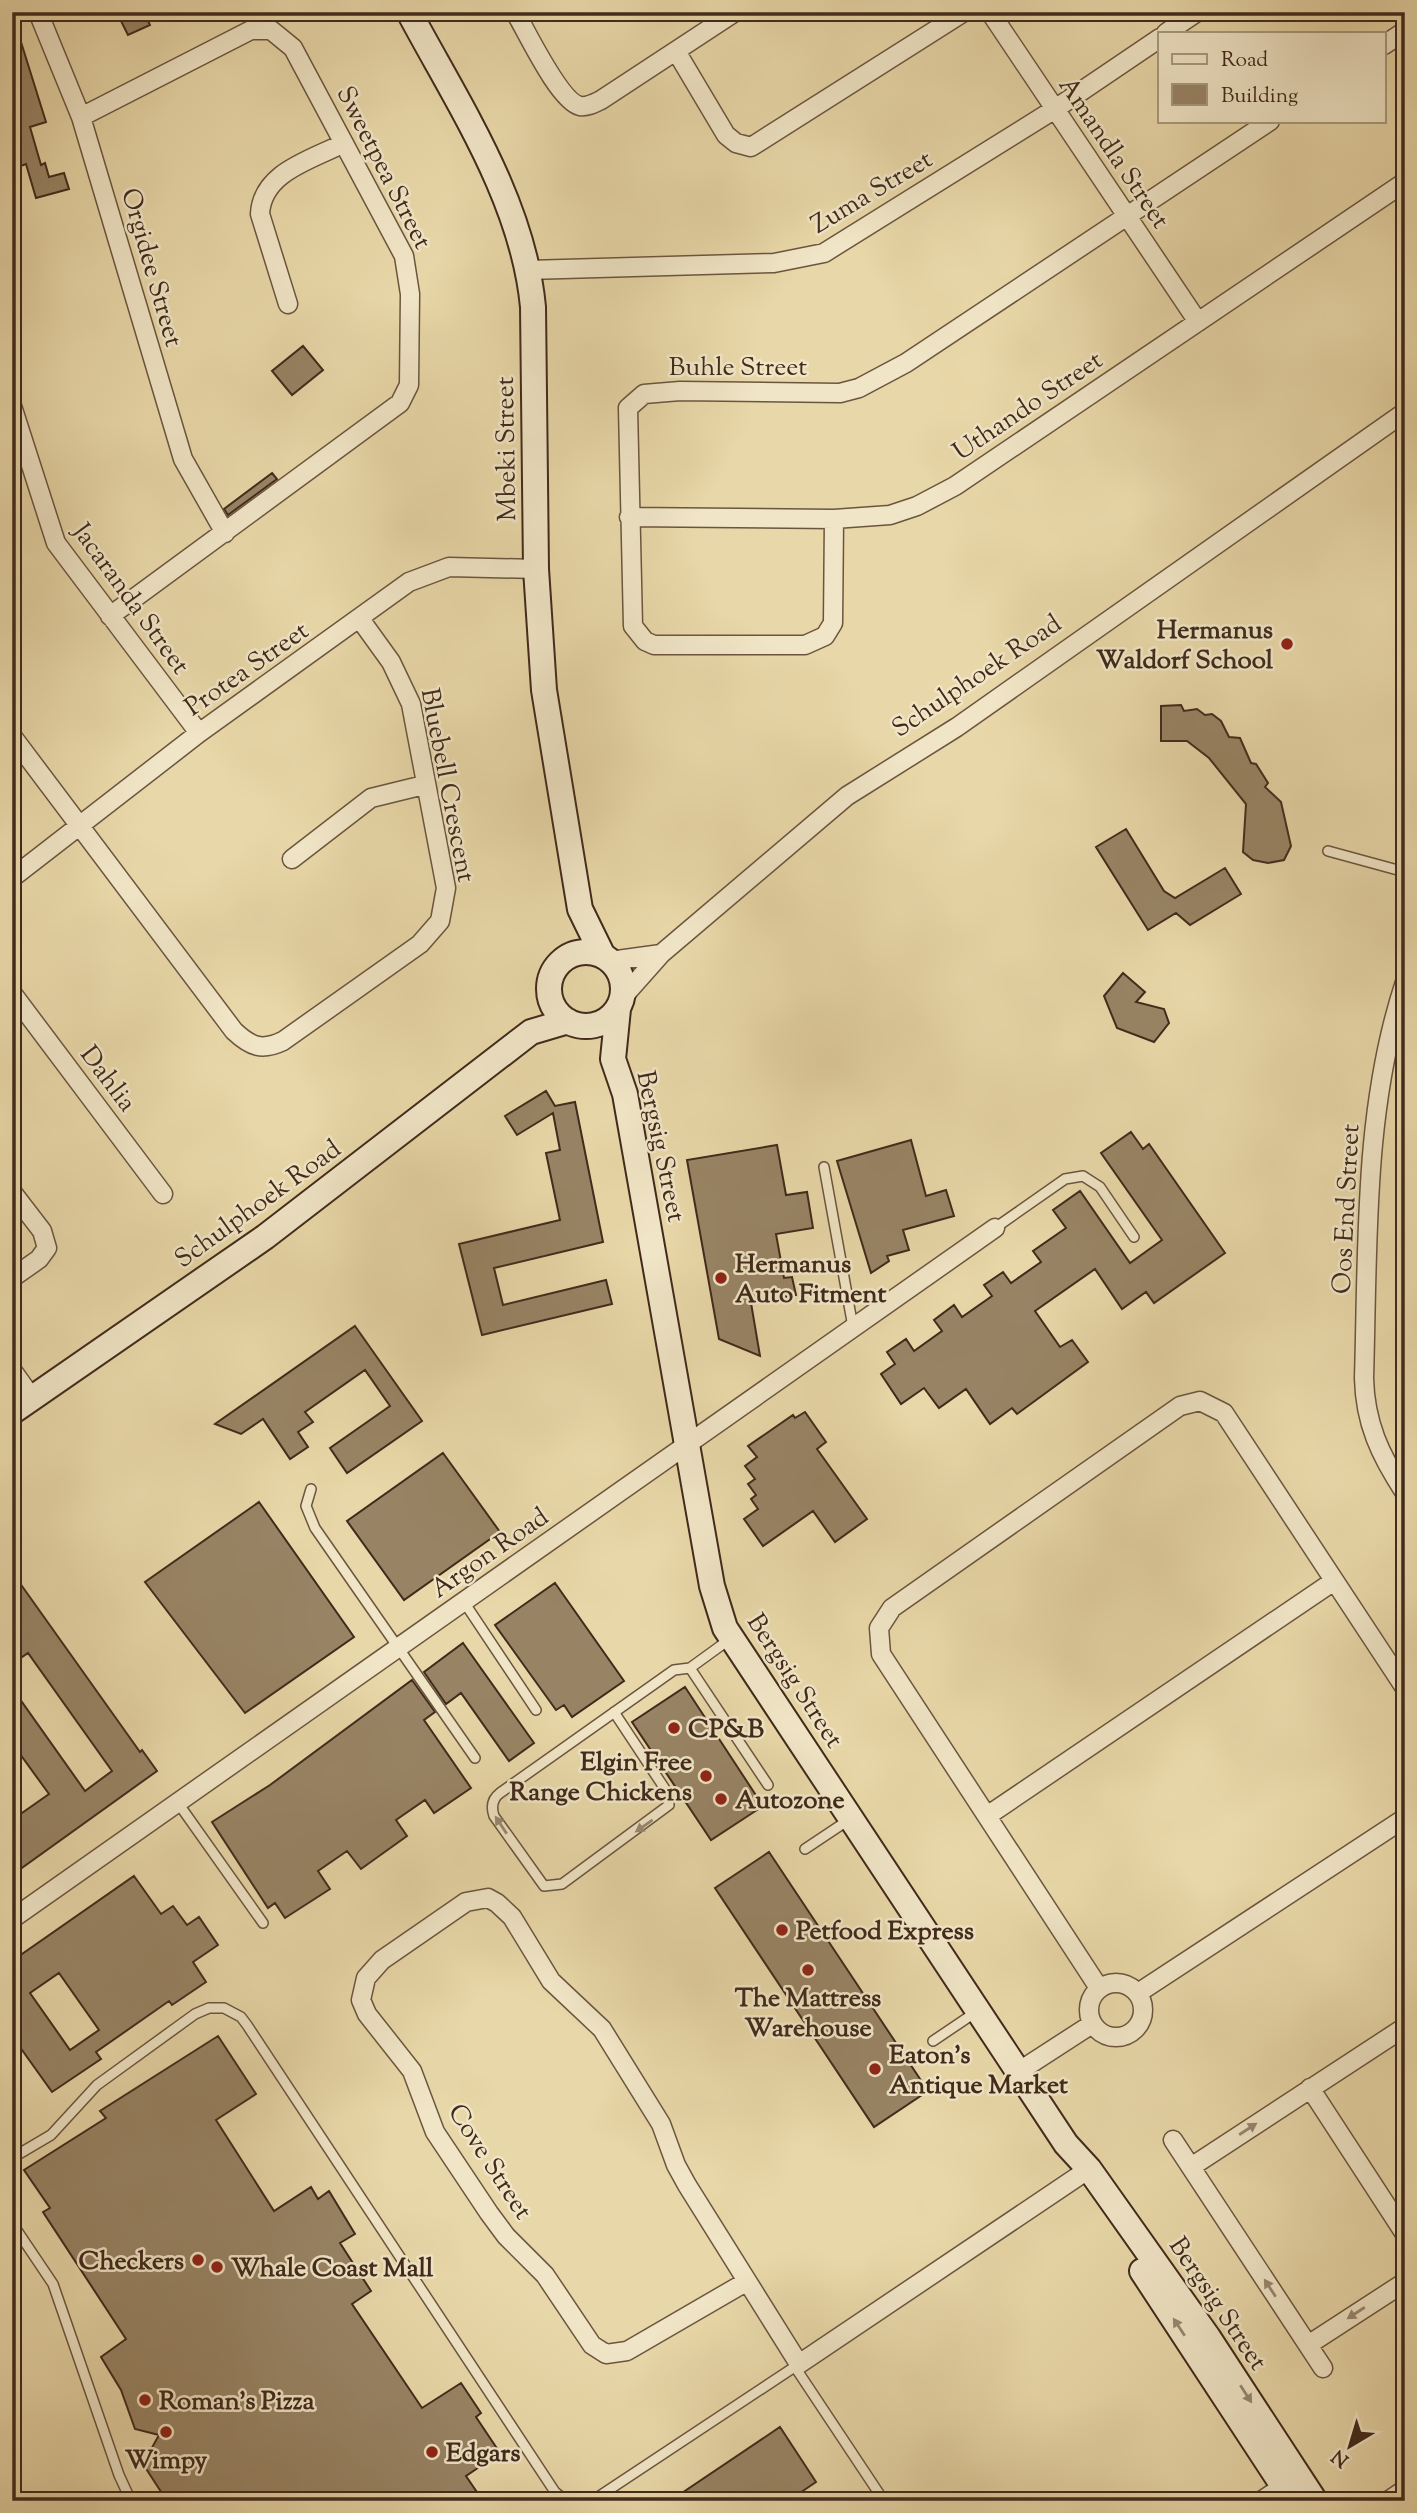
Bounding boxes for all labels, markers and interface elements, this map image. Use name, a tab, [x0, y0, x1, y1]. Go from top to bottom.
legend	[1158, 32, 1386, 122]
text: Road	[1221, 46, 1268, 76]
street label: Amandla Street	[1048, 70, 1178, 237]
street label: Sweetpea Street	[326, 80, 440, 256]
text: Building	[1221, 82, 1298, 112]
street label: Zuma Street	[805, 142, 940, 244]
street label: Orgidee Street	[110, 184, 191, 351]
street label: Uthando Street	[946, 343, 1111, 471]
street label: Buhle Street	[669, 350, 807, 387]
street label: Mbeki Street	[488, 376, 527, 522]
street label: Jacaranda Street	[61, 515, 198, 683]
street label: Schulphoek Road	[885, 606, 1070, 748]
place label: Hermanus Waldorf School	[1096, 613, 1274, 680]
street label: Protea Street	[178, 614, 317, 726]
marker: Hermanus Waldorf School	[1279, 636, 1295, 652]
street label: Bluebell Crescent	[410, 685, 484, 886]
street label: Dahlia	[70, 1039, 144, 1120]
street label: Bergsig Street	[625, 1067, 694, 1226]
street label: Oos End Street	[1325, 1123, 1370, 1295]
street label: Schulphoek Road	[168, 1132, 350, 1278]
place label: Hermanus Auto Fitment	[735, 1247, 886, 1314]
marker: Hermanus Auto Fitment	[713, 1270, 729, 1286]
street label: Argon Road	[424, 1500, 557, 1608]
street label: Bergsig Street	[737, 1607, 851, 1756]
place label: CP&B	[688, 1712, 765, 1749]
marker: CP&B	[666, 1720, 682, 1736]
place label: Elgin Free Range Chickens	[510, 1745, 692, 1812]
marker: Elgin Free Range Chickens	[698, 1768, 714, 1784]
place label: Autozone	[735, 1783, 845, 1820]
marker: Autozone	[713, 1791, 729, 1807]
one-way arrow	[494, 1816, 507, 1835]
one-way arrow	[635, 1818, 653, 1832]
place label: Petfood Express	[796, 1914, 974, 1951]
marker: Petfood Express	[774, 1922, 790, 1938]
marker: The Mattress Warehouse	[800, 1962, 816, 1978]
place label: The Mattress Warehouse	[735, 1981, 881, 2048]
place label: Eaton's Antique Market	[889, 2038, 1068, 2105]
marker: Eaton's Antique Market	[867, 2061, 883, 2077]
street label: Cove Street	[438, 2097, 540, 2228]
one-way arrow	[1238, 2123, 1257, 2136]
street label: Bergsig Street	[1159, 2230, 1275, 2379]
place label: Checkers	[79, 2244, 184, 2281]
place label: Whale Coast Mall	[231, 2251, 434, 2288]
marker: Checkers	[190, 2252, 206, 2268]
marker: Whale Coast Mall	[209, 2259, 225, 2275]
one-way arrow	[1263, 2279, 1277, 2297]
one-way arrow	[1346, 2307, 1366, 2320]
one-way arrow	[1172, 2318, 1185, 2337]
place label: Roman's Pizza	[159, 2384, 314, 2421]
one-way arrow	[1239, 2385, 1252, 2404]
marker: Roman's Pizza	[137, 2392, 153, 2408]
north arrow	[1316, 2412, 1386, 2482]
marker: Wimpy	[158, 2424, 174, 2440]
place label: Edgars	[446, 2436, 520, 2473]
text: N	[1327, 2442, 1355, 2473]
place label: Wimpy	[125, 2443, 207, 2480]
marker: Edgars	[424, 2444, 440, 2460]

